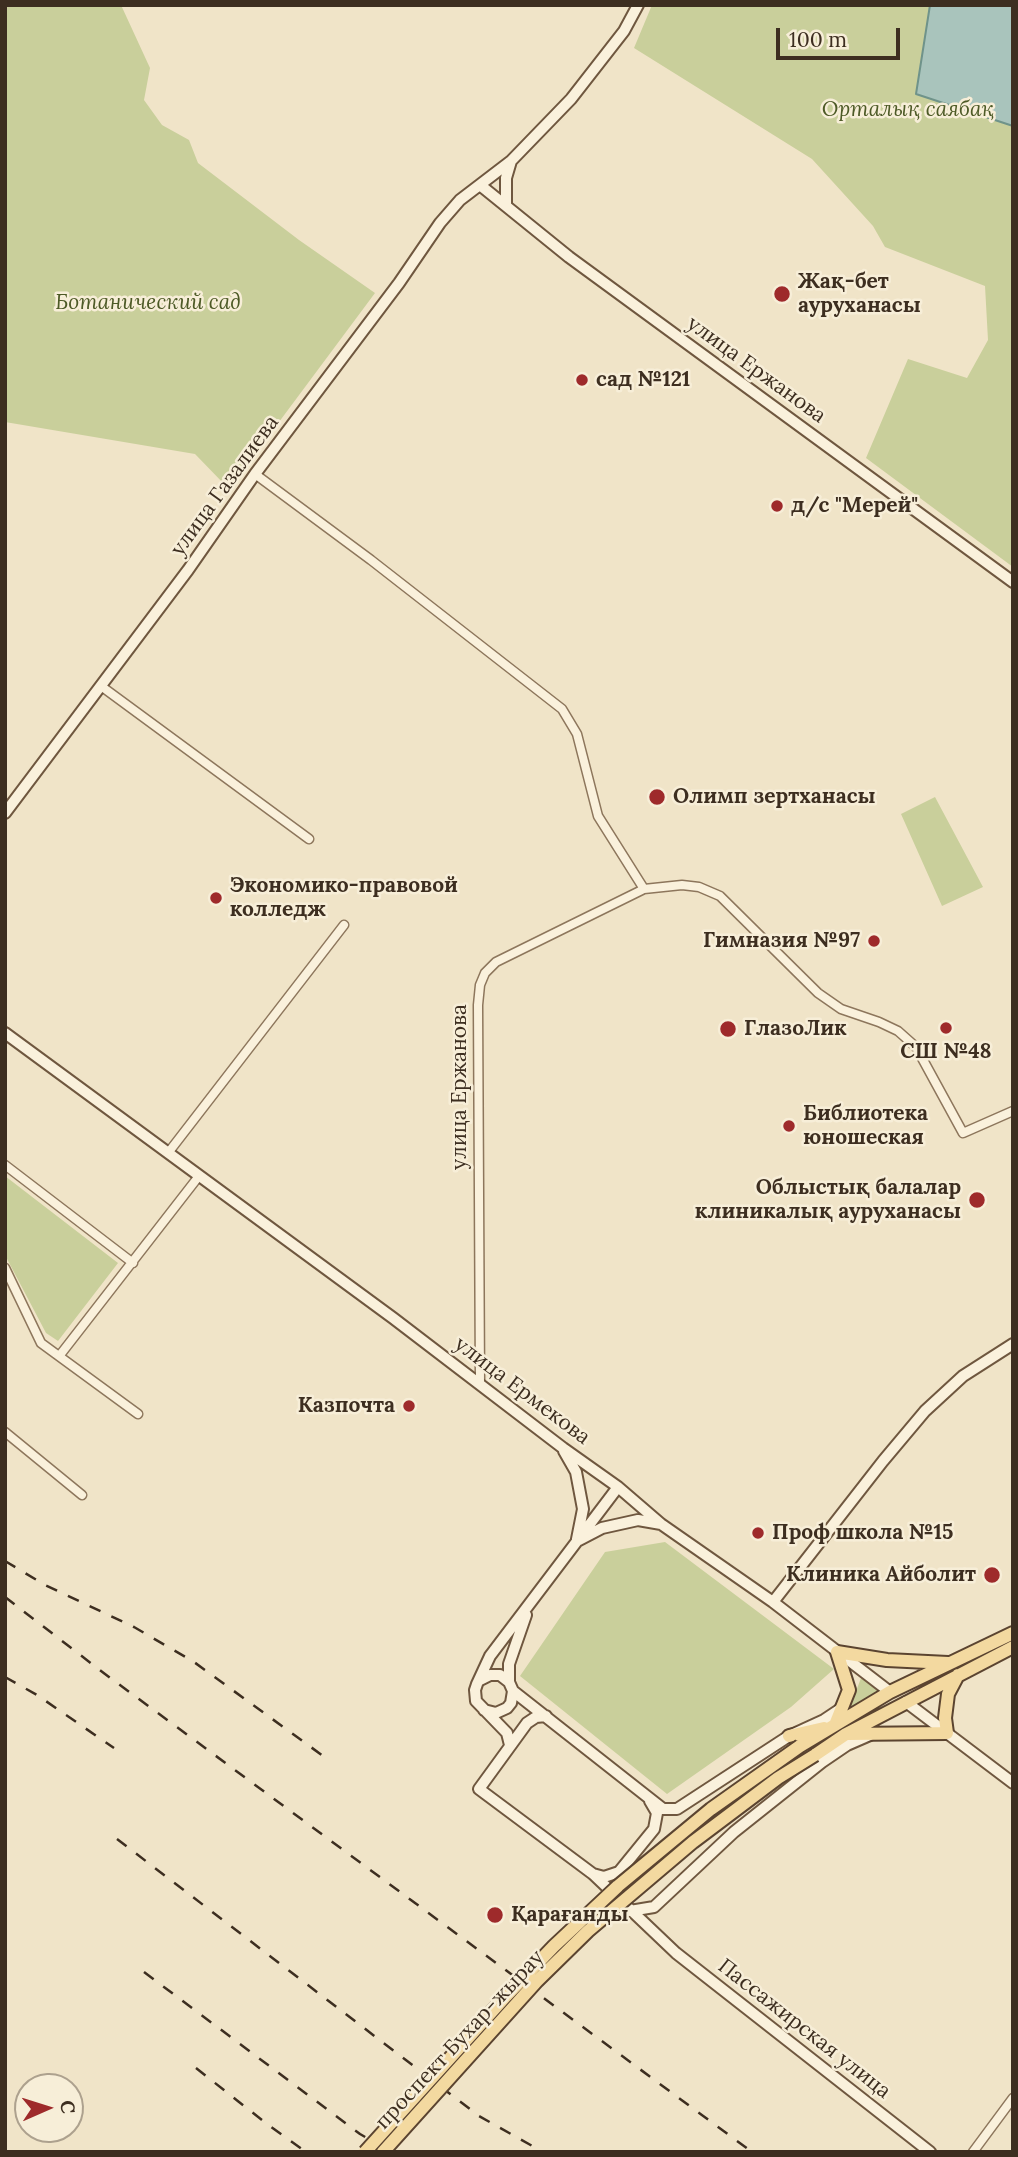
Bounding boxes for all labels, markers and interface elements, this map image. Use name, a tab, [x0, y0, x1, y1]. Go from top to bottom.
scale bar	[780, 14, 904, 58]
text: 100 m	[789, 26, 847, 53]
park label: Орталық саябақ	[822, 97, 994, 123]
place label: Жақ-бет ауруханасы	[798, 269, 921, 319]
marker: Жақ-бет ауруханасы	[772, 284, 792, 304]
park label: Ботанический сад	[55, 290, 241, 316]
street label: улица Ержанова	[682, 311, 830, 429]
place label: сад №121	[596, 367, 690, 393]
marker: сад №121	[574, 372, 590, 388]
street label: улица Газалиева	[166, 411, 284, 561]
place label: д/с "Мерей"	[791, 493, 918, 519]
marker: д/с "Мерей"	[769, 498, 785, 514]
place label: Олимп зертханасы	[673, 784, 876, 810]
marker: Олимп зертханасы	[647, 787, 667, 807]
place label: Экономико-правовой колледж	[230, 873, 458, 923]
marker: Экономико-правовой колледж	[208, 890, 224, 906]
place label: Гимназия №97	[703, 928, 860, 954]
marker: Гимназия №97	[866, 933, 882, 949]
street label: улица Ержанова	[447, 1004, 473, 1170]
place label: ГлазоЛик	[744, 1016, 847, 1042]
marker: ГлазоЛик	[718, 1019, 738, 1039]
marker: СШ №48	[938, 1020, 954, 1036]
place label: СШ №48	[900, 1039, 992, 1065]
place label: Библиотека юношеская	[803, 1101, 928, 1151]
marker: Библиотека юношеская	[781, 1118, 797, 1134]
place label: Облыстық балалар клиникалық ауруханасы	[695, 1175, 961, 1225]
marker: Облыстық балалар клиникалық ауруханасы	[967, 1190, 987, 1210]
street label: улица Ермекова	[449, 1332, 595, 1450]
place label: Казпочта	[298, 1393, 395, 1419]
marker: Казпочта	[401, 1398, 417, 1414]
place label: Проф школа №15	[772, 1520, 953, 1546]
marker: Проф школа №15	[750, 1525, 766, 1541]
place label: Клиника Айболит	[786, 1562, 976, 1588]
marker: Клиника Айболит	[982, 1565, 1002, 1585]
place label: Қарағанды	[511, 1902, 628, 1928]
marker: Қарағанды	[485, 1905, 505, 1925]
street label: проспект Бухар-жырау	[371, 1945, 549, 2135]
street label: Пассажирская улица	[713, 1954, 895, 2104]
north arrow	[14, 2073, 84, 2143]
text: С	[56, 2100, 80, 2114]

